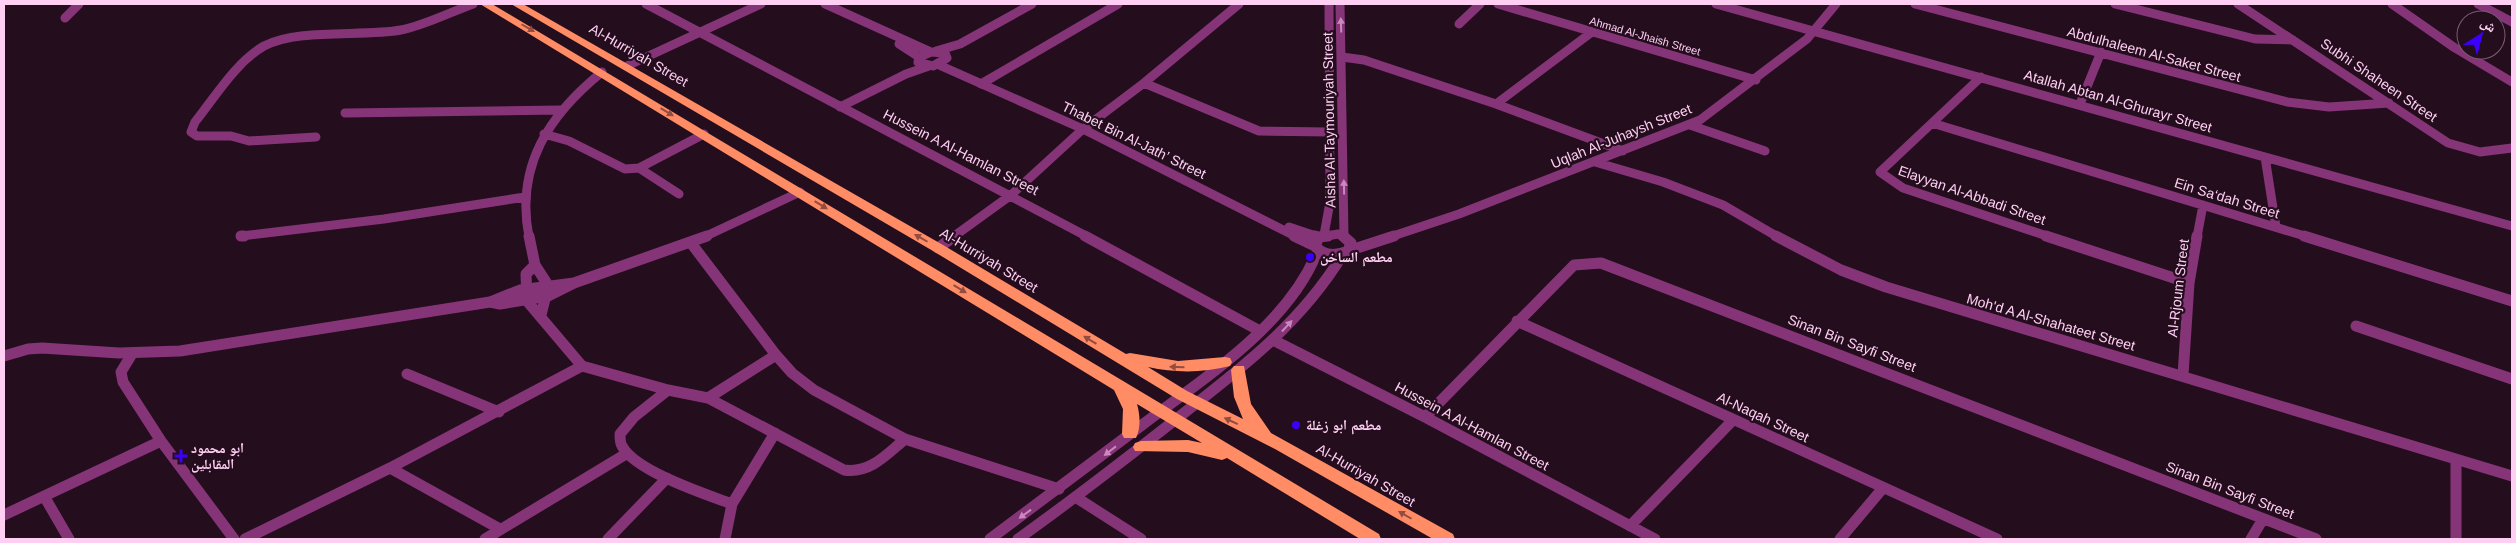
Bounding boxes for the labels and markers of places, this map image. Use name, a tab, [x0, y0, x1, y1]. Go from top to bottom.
place label: مطعم الساخن	[1320, 249, 1393, 267]
marker: مطعم الساخن	[1304, 251, 1316, 263]
place label: مطعم ابو زغلة	[1306, 417, 1381, 435]
marker: مطعم ابو زغلة	[1290, 419, 1302, 431]
place label: ابو محمود المقابلين	[191, 440, 244, 473]
marker: ابو محمود المقابلين	[175, 450, 187, 462]

